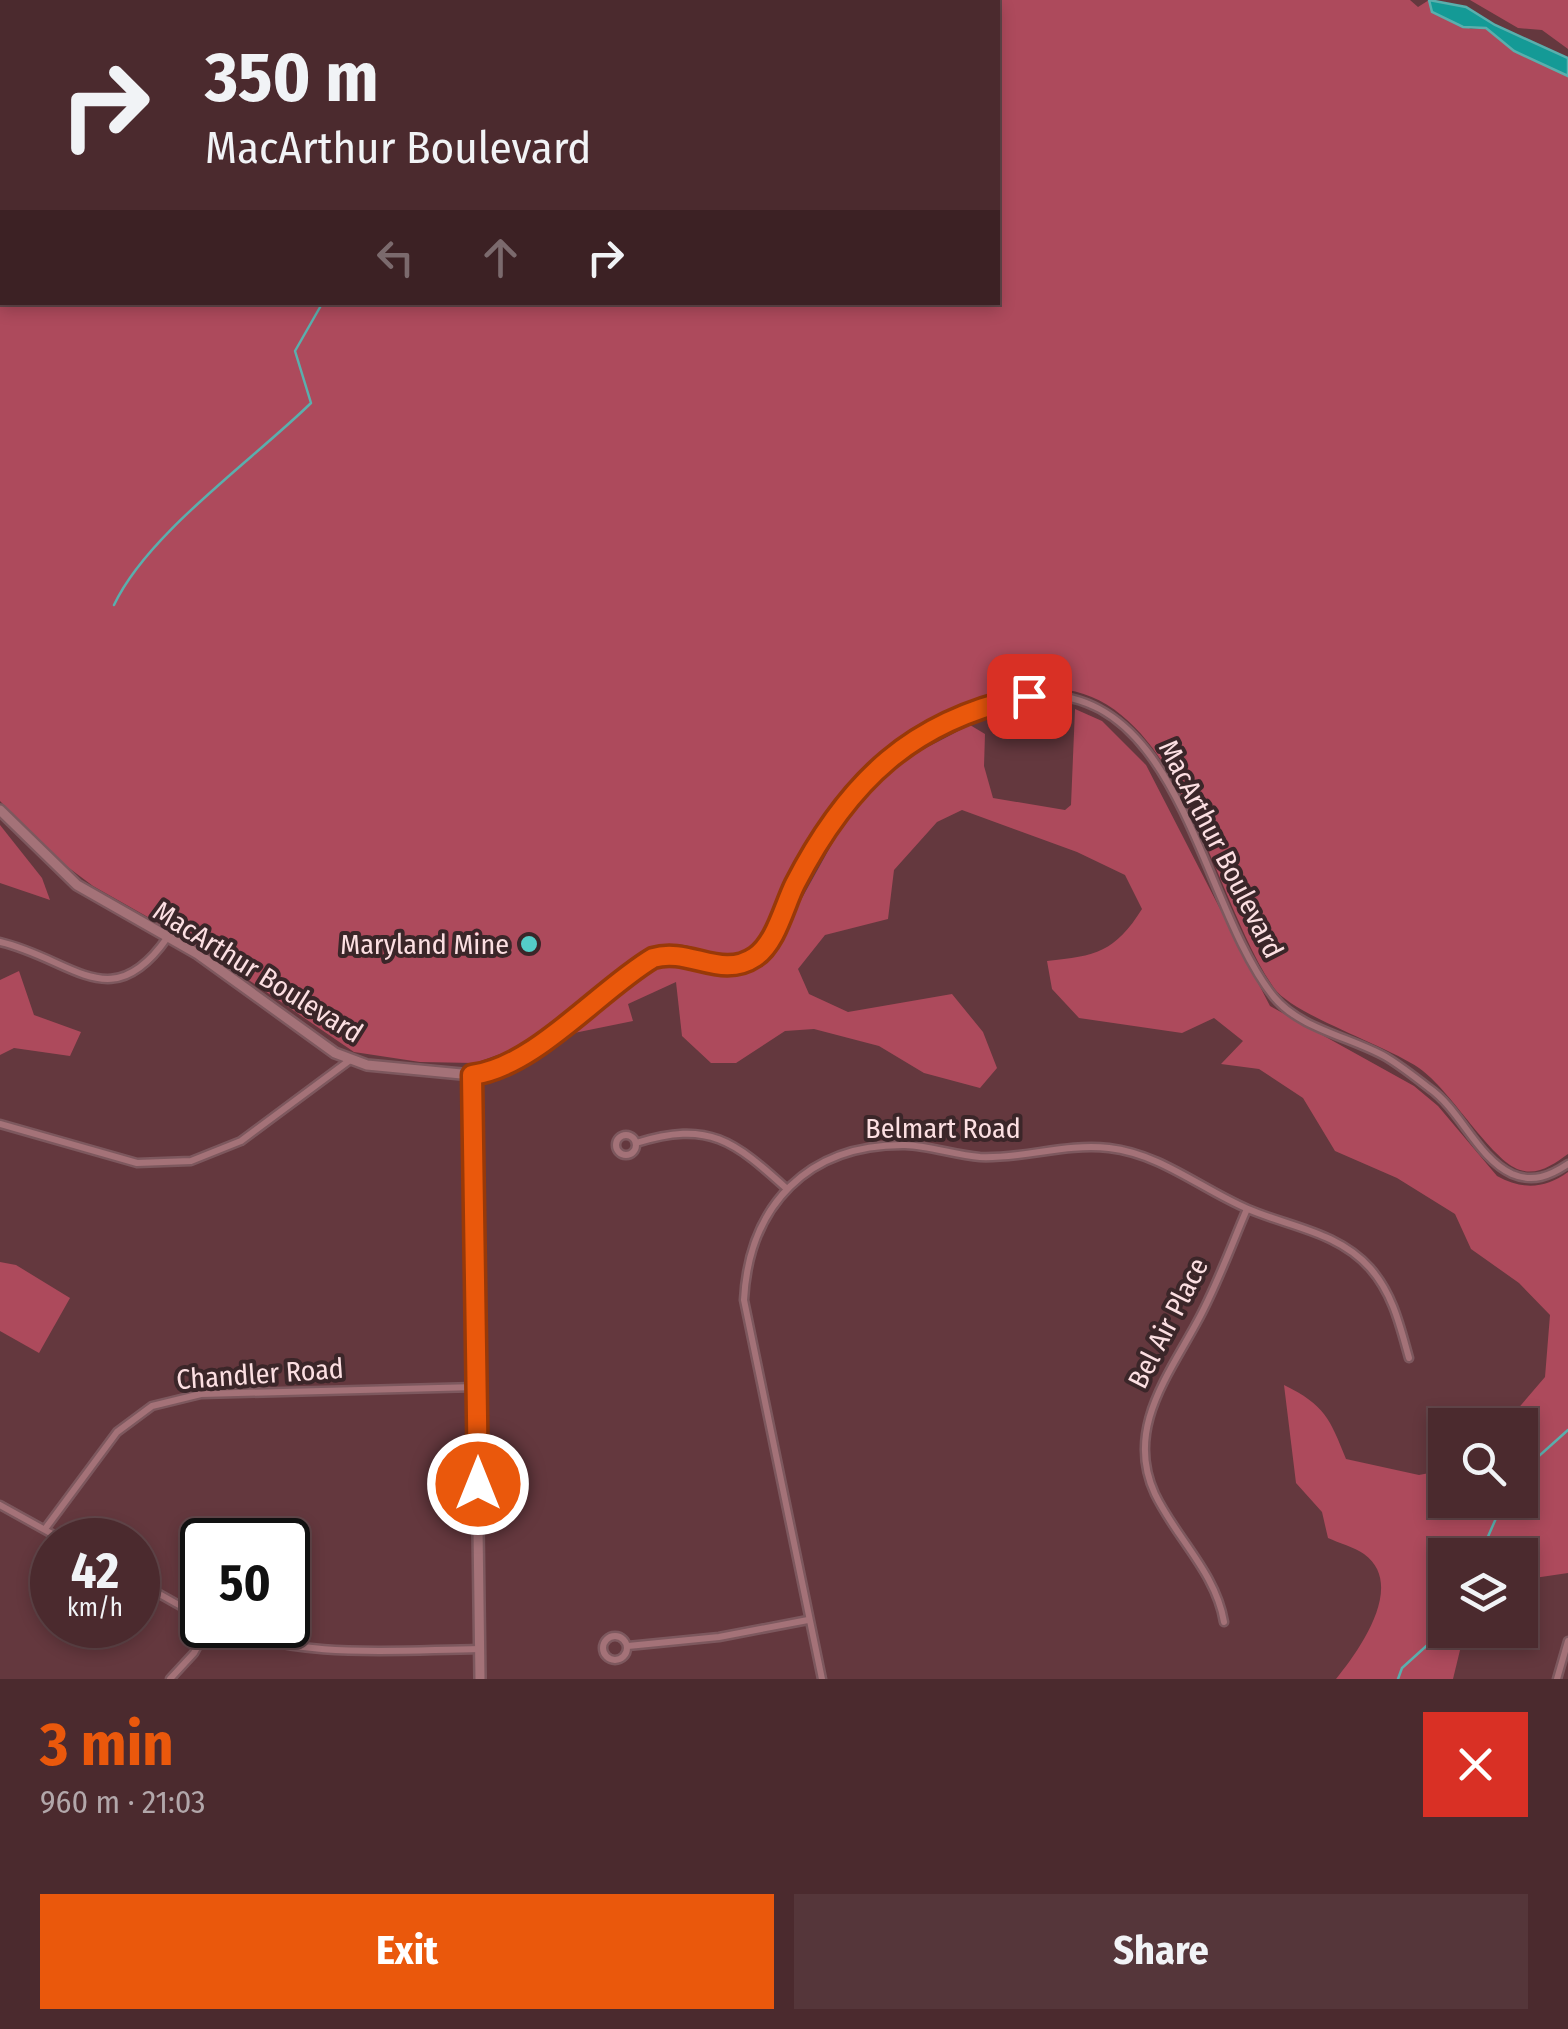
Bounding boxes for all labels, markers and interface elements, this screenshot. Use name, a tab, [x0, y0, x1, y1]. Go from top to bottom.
text: 350 m	[205, 36, 379, 120]
icon: right	[40, 40, 170, 170]
text: MacArthur Boulevard	[205, 121, 591, 175]
icon: left	[368, 230, 423, 285]
icon: ahead	[473, 230, 528, 285]
icon: right	[578, 230, 633, 285]
pin	[987, 654, 1072, 739]
icon: arrive	[1002, 669, 1057, 724]
street label: MacArthur Boulevard	[1152, 734, 1290, 964]
street label: MacArthur Boulevard	[147, 894, 369, 1050]
place label: Maryland Mine	[340, 928, 509, 961]
marker: Maryland Mine	[518, 933, 540, 955]
street label: Belmart Road	[865, 1112, 1021, 1145]
street label: Bel Air Place	[1121, 1252, 1215, 1394]
street label: Chandler Road	[175, 1352, 345, 1396]
map controls	[1428, 1408, 1538, 1648]
button: search	[1428, 1408, 1538, 1518]
position arrow	[426, 1432, 530, 1536]
speed limit sign: 50	[180, 1518, 310, 1648]
button: layers	[1428, 1538, 1538, 1648]
text: 42	[71, 1541, 119, 1601]
text: km/h	[67, 1593, 123, 1623]
text: 3 min	[40, 1709, 174, 1781]
button: close	[1423, 1712, 1528, 1817]
text: 960 m · 21:03	[40, 1783, 206, 1821]
button: Exit	[40, 1894, 774, 2009]
button: Share	[794, 1894, 1528, 2009]

